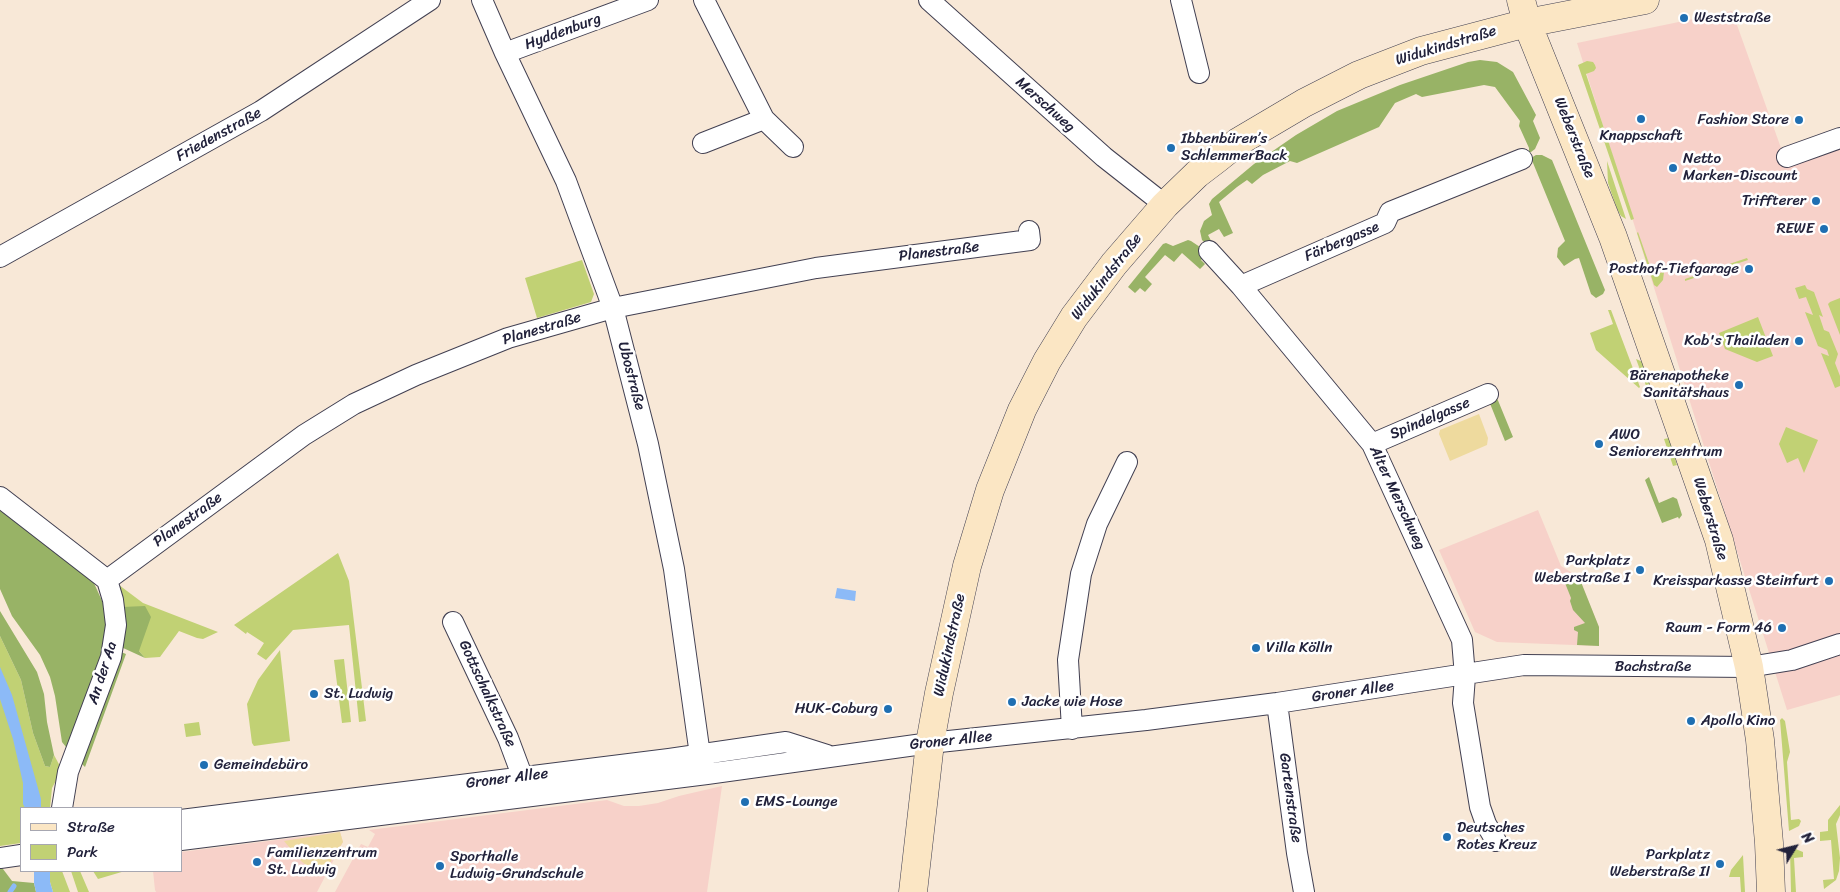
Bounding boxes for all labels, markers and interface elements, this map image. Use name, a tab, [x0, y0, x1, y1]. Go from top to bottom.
place label: Weststraße	[1694, 9, 1771, 27]
street label: Hyddenburg	[522, 10, 604, 54]
marker: Weststraße	[1678, 12, 1690, 24]
street label: Widukindstraße	[1393, 22, 1499, 70]
street label: Merschweg	[1011, 74, 1079, 136]
street label: Weberstraße	[1550, 95, 1598, 181]
street label: Friedenstraße	[173, 104, 265, 166]
place label: Fashion Store	[1697, 111, 1789, 129]
marker: Knappschaft	[1635, 113, 1647, 125]
marker: Fashion Store	[1793, 114, 1805, 126]
place label: Knappschaft	[1600, 127, 1682, 145]
place label: Ibbenbüren’s SchlemmerBack	[1181, 130, 1287, 165]
marker: Ibbenbüren’s SchlemmerBack	[1165, 142, 1177, 154]
place label: Netto Marken-Discount	[1683, 150, 1798, 185]
marker: Netto Marken-Discount	[1667, 162, 1679, 174]
place label: Triffterer	[1742, 192, 1806, 210]
marker: Triffterer	[1810, 195, 1822, 207]
street label: Färbergasse	[1302, 218, 1382, 266]
place label: REWE	[1776, 220, 1814, 238]
marker: REWE	[1818, 223, 1830, 235]
street label: Widukindstraße	[1068, 230, 1146, 324]
street label: Planestraße	[898, 238, 980, 266]
place label: Posthof-Tiefgarage	[1609, 260, 1739, 278]
marker: Posthof-Tiefgarage	[1743, 263, 1755, 275]
street label: Planestraße	[501, 309, 583, 349]
place label: Kob's Thailaden	[1684, 332, 1789, 350]
marker: Kob's Thailaden	[1793, 335, 1805, 347]
street label: Ubostraße	[613, 340, 649, 412]
place label: Bärenapotheke Sanitätshaus	[1629, 367, 1729, 402]
marker: Bärenapotheke Sanitätshaus	[1733, 379, 1745, 391]
street label: Spindelgasse	[1387, 394, 1473, 444]
place label: AWO Seniorenzentrum	[1609, 426, 1722, 461]
marker: AWO Seniorenzentrum	[1593, 438, 1605, 450]
street label: Alter Merschweg	[1365, 443, 1429, 553]
street label: Weberstraße	[1689, 475, 1731, 563]
street label: Planestraße	[150, 489, 226, 551]
place label: Parkplatz Weberstraße I	[1534, 552, 1630, 587]
marker: Parkplatz Weberstraße I	[1634, 564, 1646, 576]
place label: Kreissparkasse Steinfurt	[1653, 572, 1819, 590]
marker: Kreissparkasse Steinfurt	[1823, 575, 1835, 587]
street label: Widukindstraße	[930, 592, 970, 698]
place label: Raum - Form 46	[1666, 619, 1772, 637]
marker: Raum - Form 46	[1776, 622, 1788, 634]
street label: Gottschalkstraße	[454, 638, 520, 750]
street label: An der Aa	[84, 639, 122, 707]
place label: Villa Kölln	[1266, 639, 1332, 657]
marker: Villa Kölln	[1250, 642, 1262, 654]
street label: Bachstraße	[1615, 658, 1691, 676]
street label: Groner Allee	[1311, 677, 1395, 707]
place label: St. Ludwig	[324, 685, 393, 703]
marker: St. Ludwig	[308, 688, 320, 700]
place label: Jacke wie Hose	[1022, 693, 1123, 711]
marker: Jacke wie Hose	[1006, 696, 1018, 708]
place label: HUK-Coburg	[795, 700, 878, 718]
marker: HUK-Coburg	[882, 703, 894, 715]
place label: Apollo Kino	[1701, 712, 1775, 730]
marker: Apollo Kino	[1685, 715, 1697, 727]
street label: Groner Allee	[909, 728, 993, 754]
street label: Gartenstraße	[1275, 752, 1305, 844]
place label: Gemeindebüro	[214, 756, 308, 774]
marker: Gemeindebüro	[198, 759, 210, 771]
street label: Groner Allee	[465, 765, 549, 793]
place label: EMS-Lounge	[755, 793, 837, 811]
marker: EMS-Lounge	[739, 796, 751, 808]
legend	[20, 807, 182, 872]
text: Straße	[67, 814, 115, 840]
place label: Deutsches Rotes Kreuz	[1457, 819, 1537, 854]
north arrow	[1770, 822, 1820, 872]
text: N	[1795, 827, 1820, 849]
marker: Deutsches Rotes Kreuz	[1441, 831, 1453, 843]
text: Park	[67, 839, 98, 865]
place label: Familienzentrum St. Ludwig	[267, 844, 377, 879]
place label: Parkplatz Weberstraße II	[1610, 846, 1710, 881]
place label: Sporthalle Ludwig-Grundschule	[450, 848, 584, 883]
marker: Familienzentrum St. Ludwig	[251, 856, 263, 868]
marker: Parkplatz Weberstraße II	[1714, 858, 1726, 870]
marker: Sporthalle Ludwig-Grundschule	[434, 860, 446, 872]

